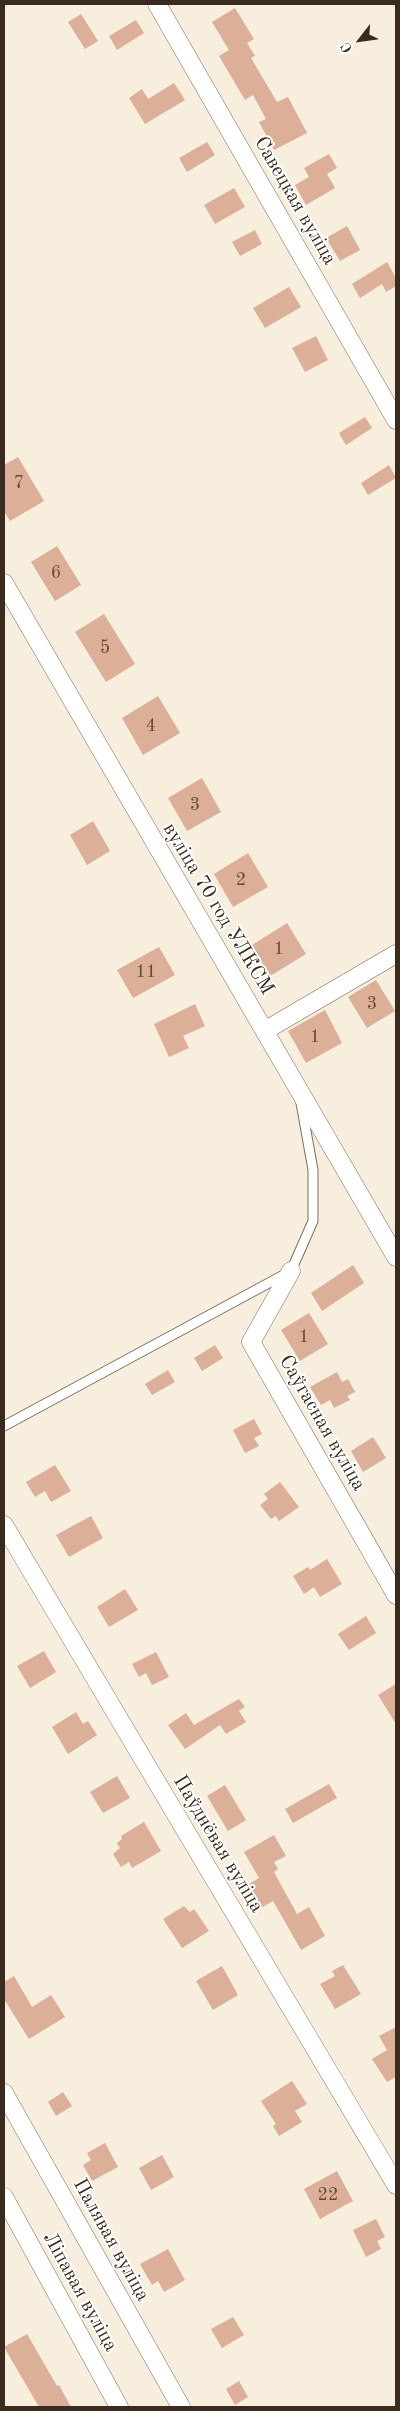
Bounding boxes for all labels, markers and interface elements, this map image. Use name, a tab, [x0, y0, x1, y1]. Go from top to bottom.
north arrow	[335, 15, 385, 65]
text: С	[339, 40, 355, 55]
street label: Савецкая вуліца	[249, 132, 341, 270]
house number: 7	[14, 472, 24, 494]
house number: 6	[51, 562, 61, 584]
house number: 5	[100, 637, 110, 659]
house number: 4	[146, 715, 156, 737]
house number: 3	[190, 794, 200, 816]
street label: вуліца 70 год УЛКСМ	[157, 819, 279, 999]
house number: 2	[236, 869, 246, 891]
house number: 1	[274, 938, 284, 960]
house number: 11	[136, 961, 156, 983]
house number: 3	[367, 993, 377, 1015]
house number: 1	[310, 1026, 320, 1048]
house number: 1	[299, 1326, 309, 1348]
street label: Саўгасная вуліца	[273, 1351, 371, 1495]
street label: Паўднёвая вуліца	[167, 1771, 269, 1917]
street label: Палявая вуліца	[67, 2174, 155, 2306]
house number: 22	[318, 2184, 338, 2206]
street label: Ліпавая вуліца	[37, 2228, 123, 2356]

